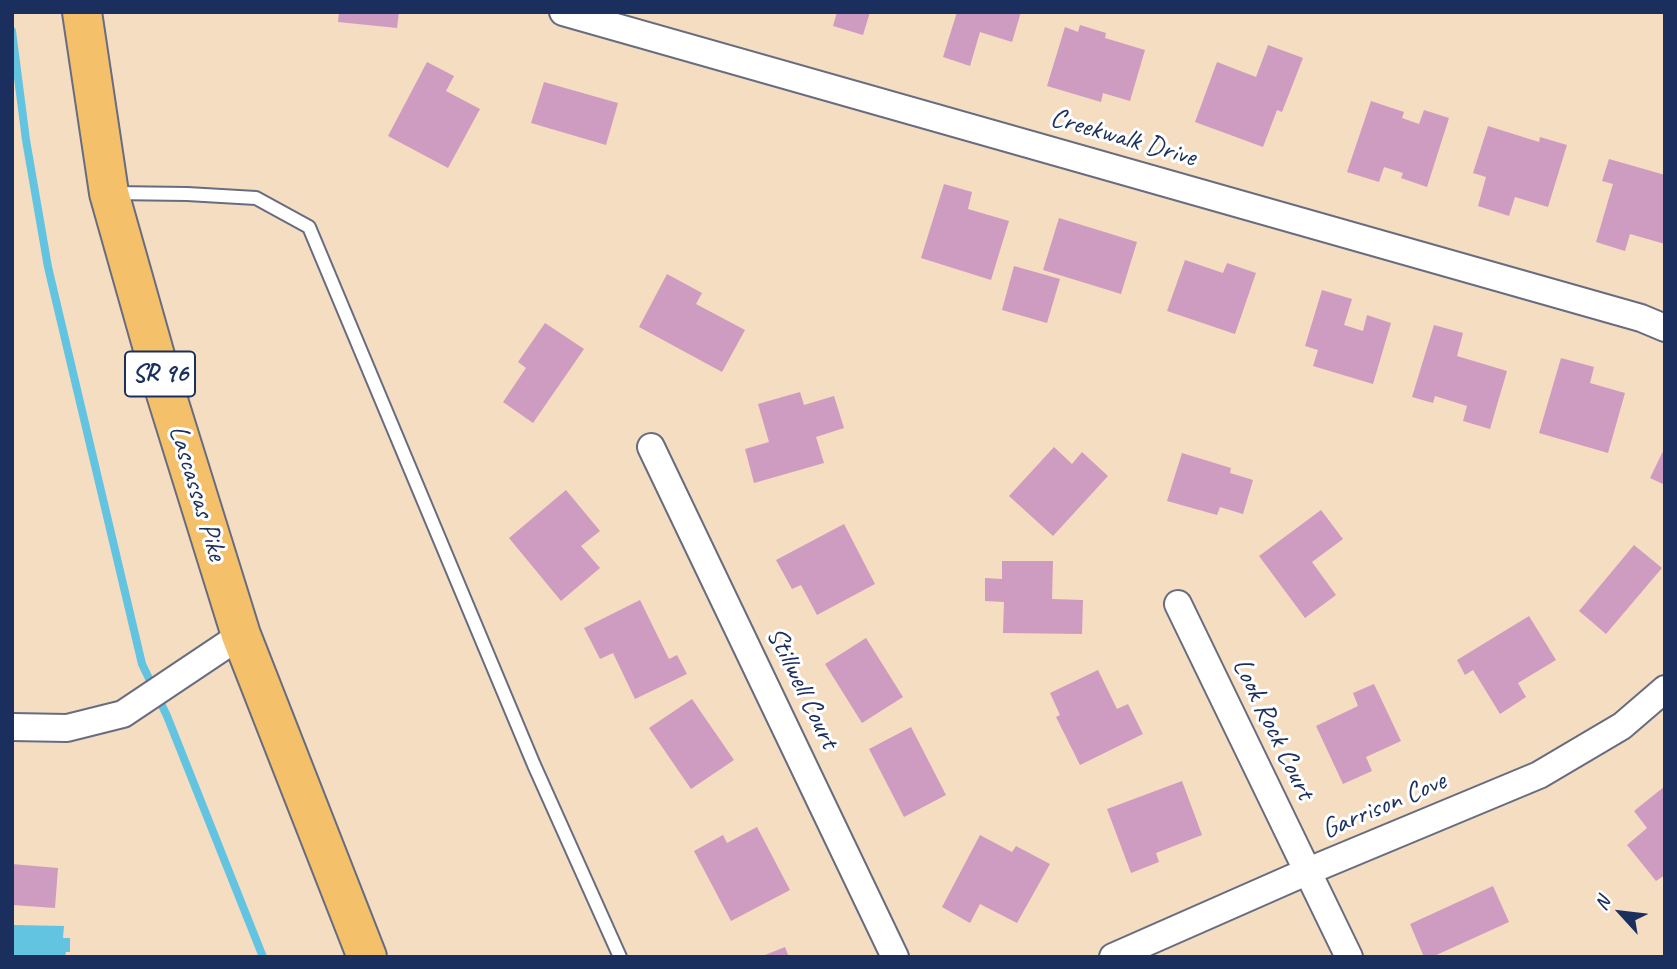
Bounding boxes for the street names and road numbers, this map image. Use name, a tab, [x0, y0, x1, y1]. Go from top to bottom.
street label: Creekwalk Drive	[1046, 101, 1200, 175]
road number: SR 96	[125, 352, 195, 396]
street label: Lascassas Pike	[161, 421, 233, 565]
street label: Stillwell Court	[758, 622, 846, 754]
street label: Look Rock Court	[1224, 653, 1322, 805]
street label: Garrison Cove	[1317, 765, 1451, 847]

